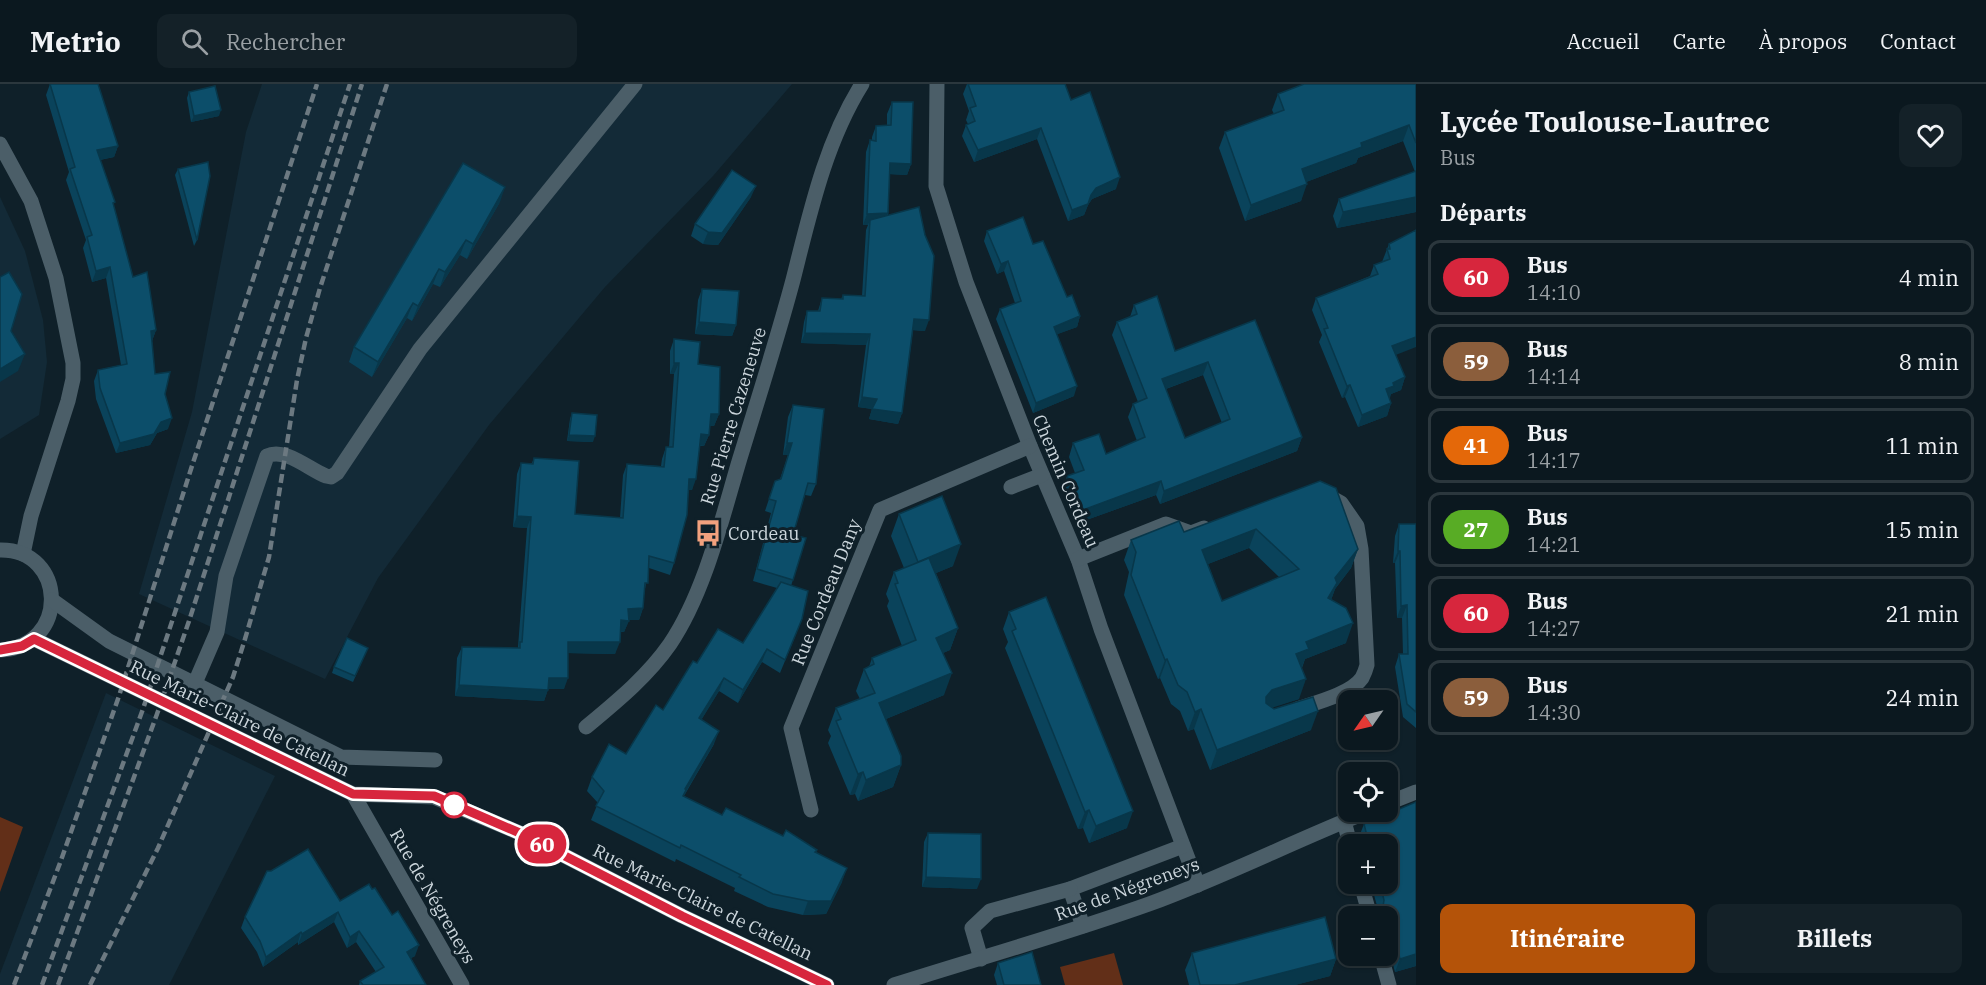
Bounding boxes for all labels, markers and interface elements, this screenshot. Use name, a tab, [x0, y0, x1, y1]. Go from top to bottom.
search box	[157, 14, 577, 68]
text: Metrio	[30, 23, 121, 60]
icon: search	[178, 25, 211, 58]
text: Rechercher	[226, 27, 345, 56]
text: Accueil	[1567, 27, 1640, 55]
text: Carte	[1673, 27, 1726, 55]
text: À propos	[1759, 27, 1847, 55]
text: Contact	[1880, 27, 1956, 55]
text: Lycée Toulouse-Lautrec	[1440, 103, 1770, 140]
button: heart	[1899, 104, 1962, 167]
text: Bus	[1440, 144, 1475, 171]
text: Départs	[1440, 198, 1526, 227]
text: Bus	[1527, 250, 1568, 279]
text: 60	[1463, 263, 1489, 291]
text: 4 min	[1899, 263, 1959, 292]
text: 14:10	[1527, 279, 1581, 306]
street label: Rue Pierre Cazeneuve	[695, 324, 771, 508]
text: Bus	[1527, 334, 1568, 363]
text: 59	[1463, 347, 1489, 375]
text: 8 min	[1899, 347, 1959, 376]
text: 14:14	[1527, 363, 1581, 390]
street label: Chemin Cordeau	[1028, 411, 1104, 551]
text: Bus	[1527, 418, 1568, 447]
text: 41	[1463, 431, 1489, 459]
text: 11 min	[1886, 431, 1959, 460]
text: 14:17	[1527, 447, 1581, 474]
text: Bus	[1527, 502, 1568, 531]
street label: Rue Cordeau Dany	[786, 515, 866, 669]
text: 27	[1463, 515, 1489, 543]
text: 15 min	[1886, 515, 1959, 544]
bus stop icon: Cordeau	[693, 518, 723, 548]
place label: Cordeau	[728, 522, 799, 545]
text: 14:21	[1527, 531, 1581, 558]
text: Bus	[1527, 586, 1568, 615]
text: 60	[1463, 599, 1489, 627]
text: 21 min	[1886, 599, 1959, 628]
text: 14:27	[1527, 615, 1581, 642]
street label: Rue Marie-Claire de Catellan	[126, 655, 354, 781]
text: Bus	[1527, 670, 1568, 699]
text: 59	[1463, 683, 1489, 711]
text: 24 min	[1886, 683, 1959, 712]
north arrow	[1338, 690, 1398, 750]
map controls	[1338, 690, 1398, 966]
text: 14:30	[1527, 699, 1581, 726]
button: locate	[1338, 762, 1398, 822]
unlabelled marker	[441, 792, 467, 818]
street label: Rue de Négreneys	[385, 824, 481, 968]
line badge: 60	[515, 824, 569, 864]
text: 60	[529, 830, 555, 858]
button: +	[1338, 834, 1398, 894]
street label: Rue Marie-Claire de Catellan	[589, 839, 817, 965]
street label: Rue de Négreneys	[1052, 852, 1202, 926]
button: Itinéraire	[1440, 904, 1695, 973]
button: Billets	[1707, 904, 1962, 973]
button: −	[1338, 906, 1398, 966]

